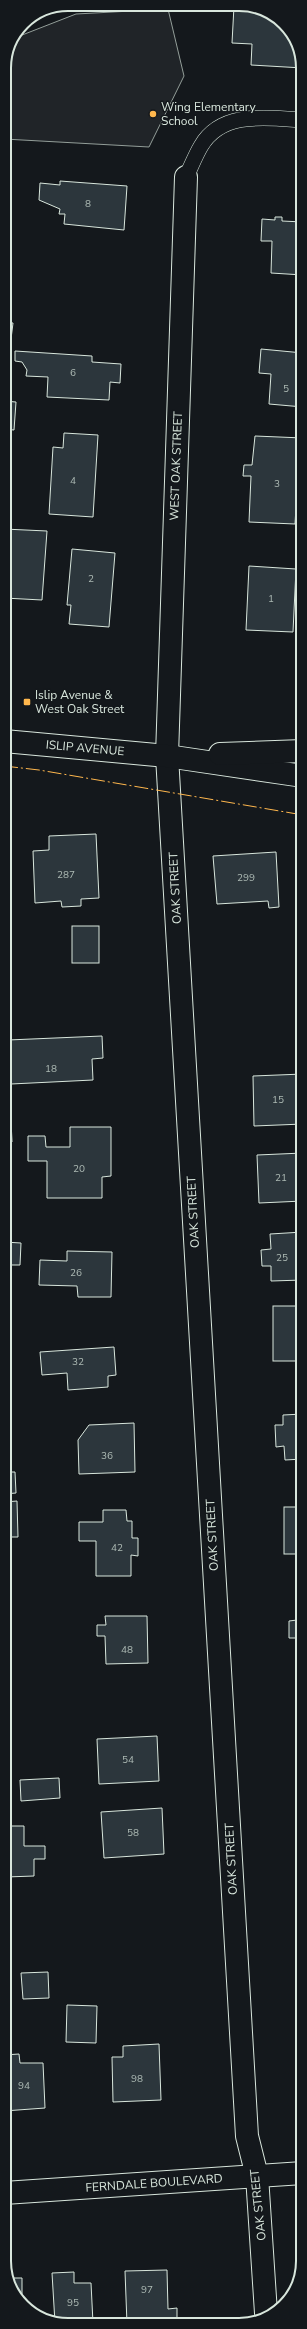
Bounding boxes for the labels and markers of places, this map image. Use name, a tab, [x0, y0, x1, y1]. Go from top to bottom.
place label: Wing Elementary School	[161, 99, 256, 129]
marker: Wing Elementary School	[148, 109, 158, 119]
place label: Islip Avenue & West Oak Street	[35, 687, 125, 717]
marker: Islip Avenue & West Oak Street	[22, 697, 32, 707]

